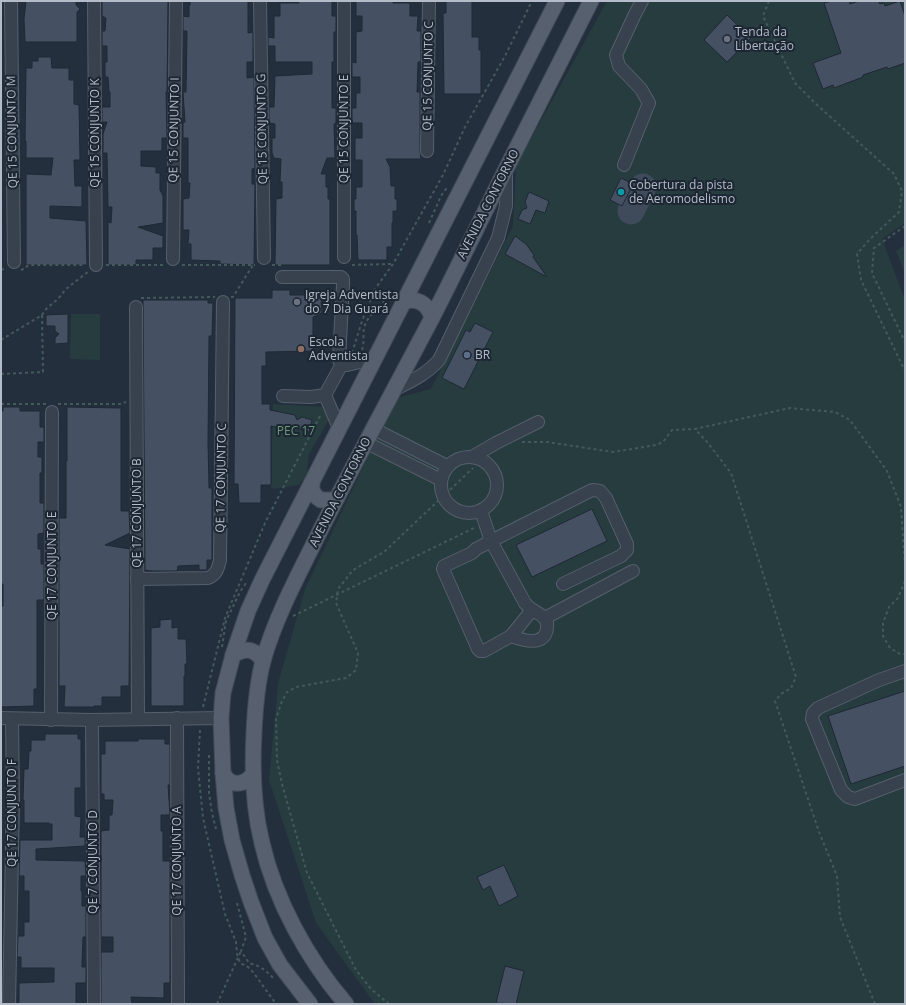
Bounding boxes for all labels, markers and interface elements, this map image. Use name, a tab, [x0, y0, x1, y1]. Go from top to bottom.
street label: QE 15 CONJUNTO C	[418, 21, 437, 131]
place label: Tenda da Libertação	[735, 23, 794, 54]
marker: Tenda da Libertação	[722, 34, 732, 44]
street label: QE 15 CONJUNTO G	[252, 74, 271, 184]
street label: QE 15 CONJUNTO M	[2, 75, 21, 189]
street label: QE 15 CONJUNTO E	[335, 75, 352, 183]
street label: QE 15 CONJUNTO I	[164, 77, 183, 183]
street label: QE 15 CONJUNTO K	[86, 78, 103, 188]
street label: AVENIDA CONTORNO	[453, 146, 523, 261]
place label: Cobertura da pista de Aeromodelismo	[629, 176, 735, 207]
marker: Cobertura da pista de Aeromodelismo	[616, 187, 626, 197]
place label: Igreja Adventista do 7 Dia Guará	[305, 286, 398, 317]
marker: Igreja Adventista do 7 Dia Guará	[292, 297, 302, 307]
place label: Escola Adventista	[309, 333, 368, 364]
marker: Escola Adventista	[296, 344, 306, 354]
place label: BR	[475, 346, 491, 363]
marker: BR	[462, 350, 472, 360]
park label: PEC 17	[277, 422, 315, 439]
street label: QE 17 CONJUNTO C	[211, 423, 230, 533]
street label: AVENIDA CONTORNO	[305, 434, 375, 549]
street label: QE 17 CONJUNTO B	[128, 458, 145, 568]
street label: QE 17 CONJUNTO E	[43, 512, 60, 620]
street label: QE 17 CONJUNTO F	[3, 759, 20, 867]
street label: QE 17 CONJUNTO A	[168, 806, 185, 916]
street label: QE 7 CONJUNTO D	[84, 810, 101, 914]

